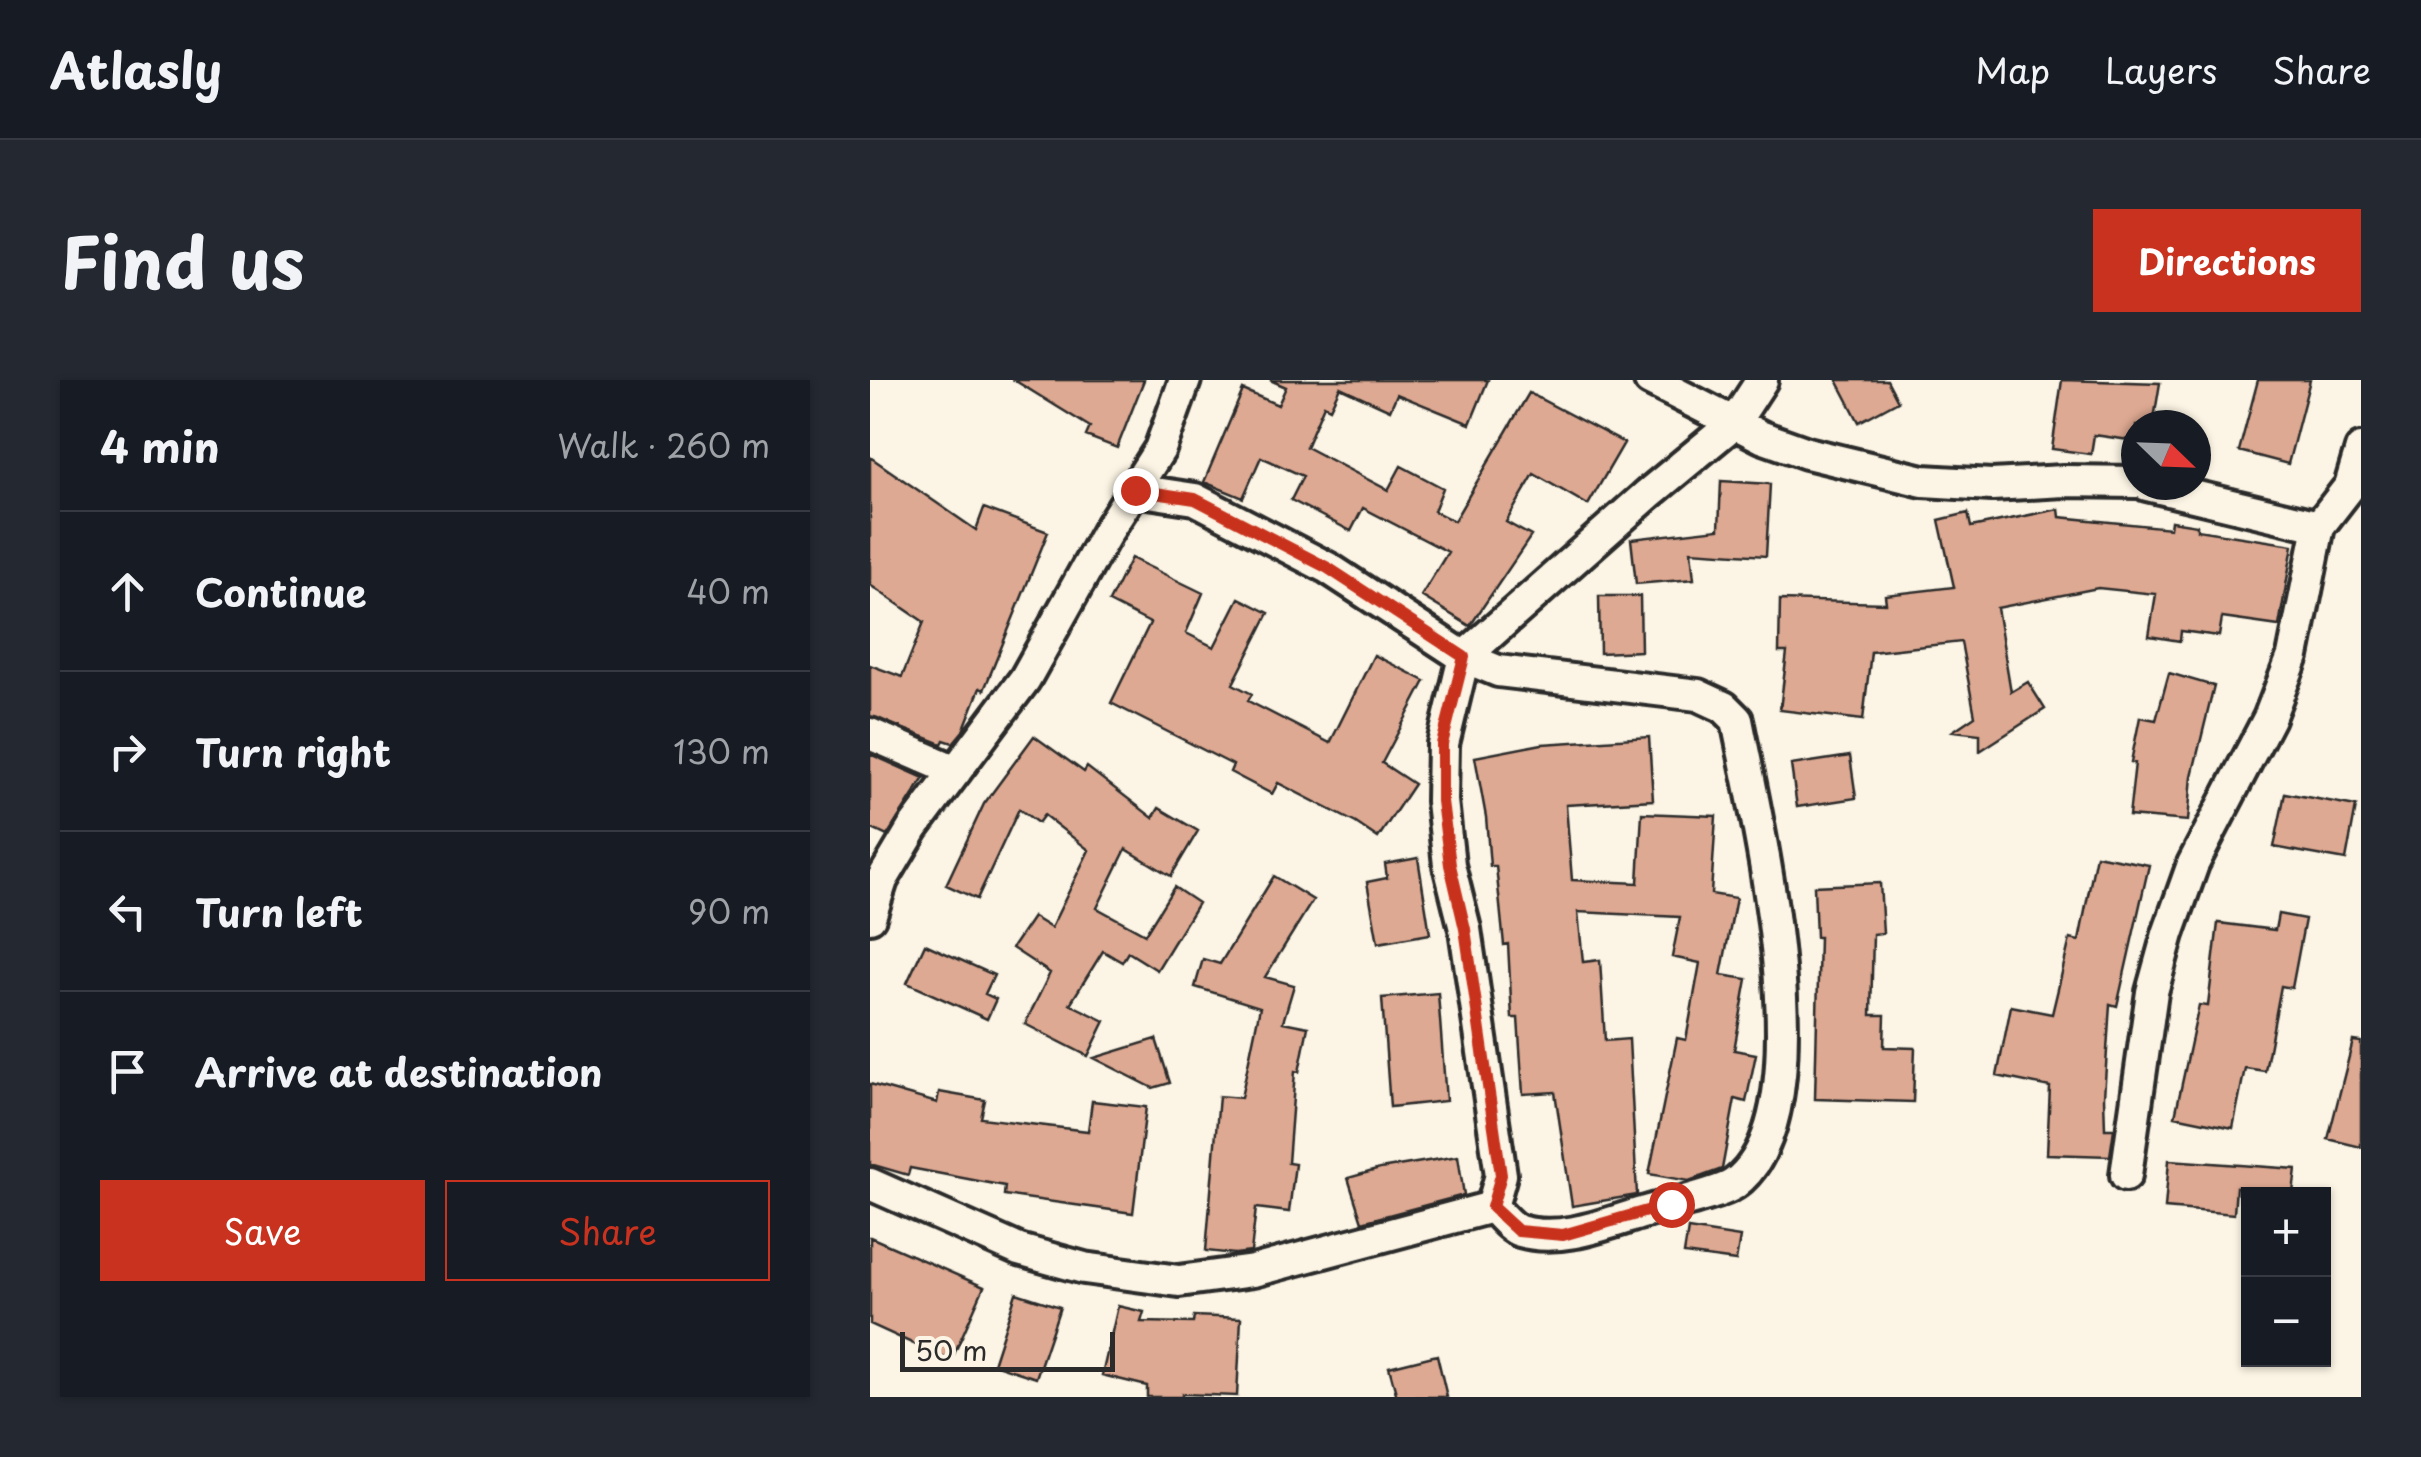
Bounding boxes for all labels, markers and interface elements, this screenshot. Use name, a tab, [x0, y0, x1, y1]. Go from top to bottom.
text: Atlasly	[50, 33, 222, 105]
text: Map	[1975, 43, 2050, 96]
text: Layers	[2105, 43, 2217, 96]
text: Share	[2272, 43, 2371, 96]
text: Find us	[60, 207, 305, 313]
button: Directions	[2093, 209, 2361, 312]
north arrow	[2121, 410, 2211, 500]
text: 4 min	[100, 414, 220, 477]
text: Walk · 260 m	[557, 421, 770, 469]
route end	[1113, 468, 1159, 514]
text: Continue	[195, 563, 366, 620]
icon: ahead	[100, 564, 155, 619]
text: 40 m	[686, 567, 770, 615]
text: Turn right	[195, 723, 391, 780]
icon: right	[100, 724, 155, 779]
text: 130 m	[673, 727, 770, 775]
text: Turn left	[195, 883, 363, 940]
icon: left	[100, 884, 155, 939]
text: 90 m	[688, 887, 770, 935]
text: Arrive at destination	[195, 1043, 603, 1100]
icon: arrive	[100, 1044, 155, 1099]
button: Save	[100, 1180, 425, 1281]
button: Share	[445, 1180, 770, 1281]
route start	[1649, 1182, 1695, 1228]
map controls	[2241, 1187, 2331, 1367]
button: +	[2241, 1187, 2331, 1277]
button: −	[2241, 1277, 2331, 1367]
scale bar	[900, 1327, 1115, 1371]
text: 50 m	[915, 1328, 988, 1371]

